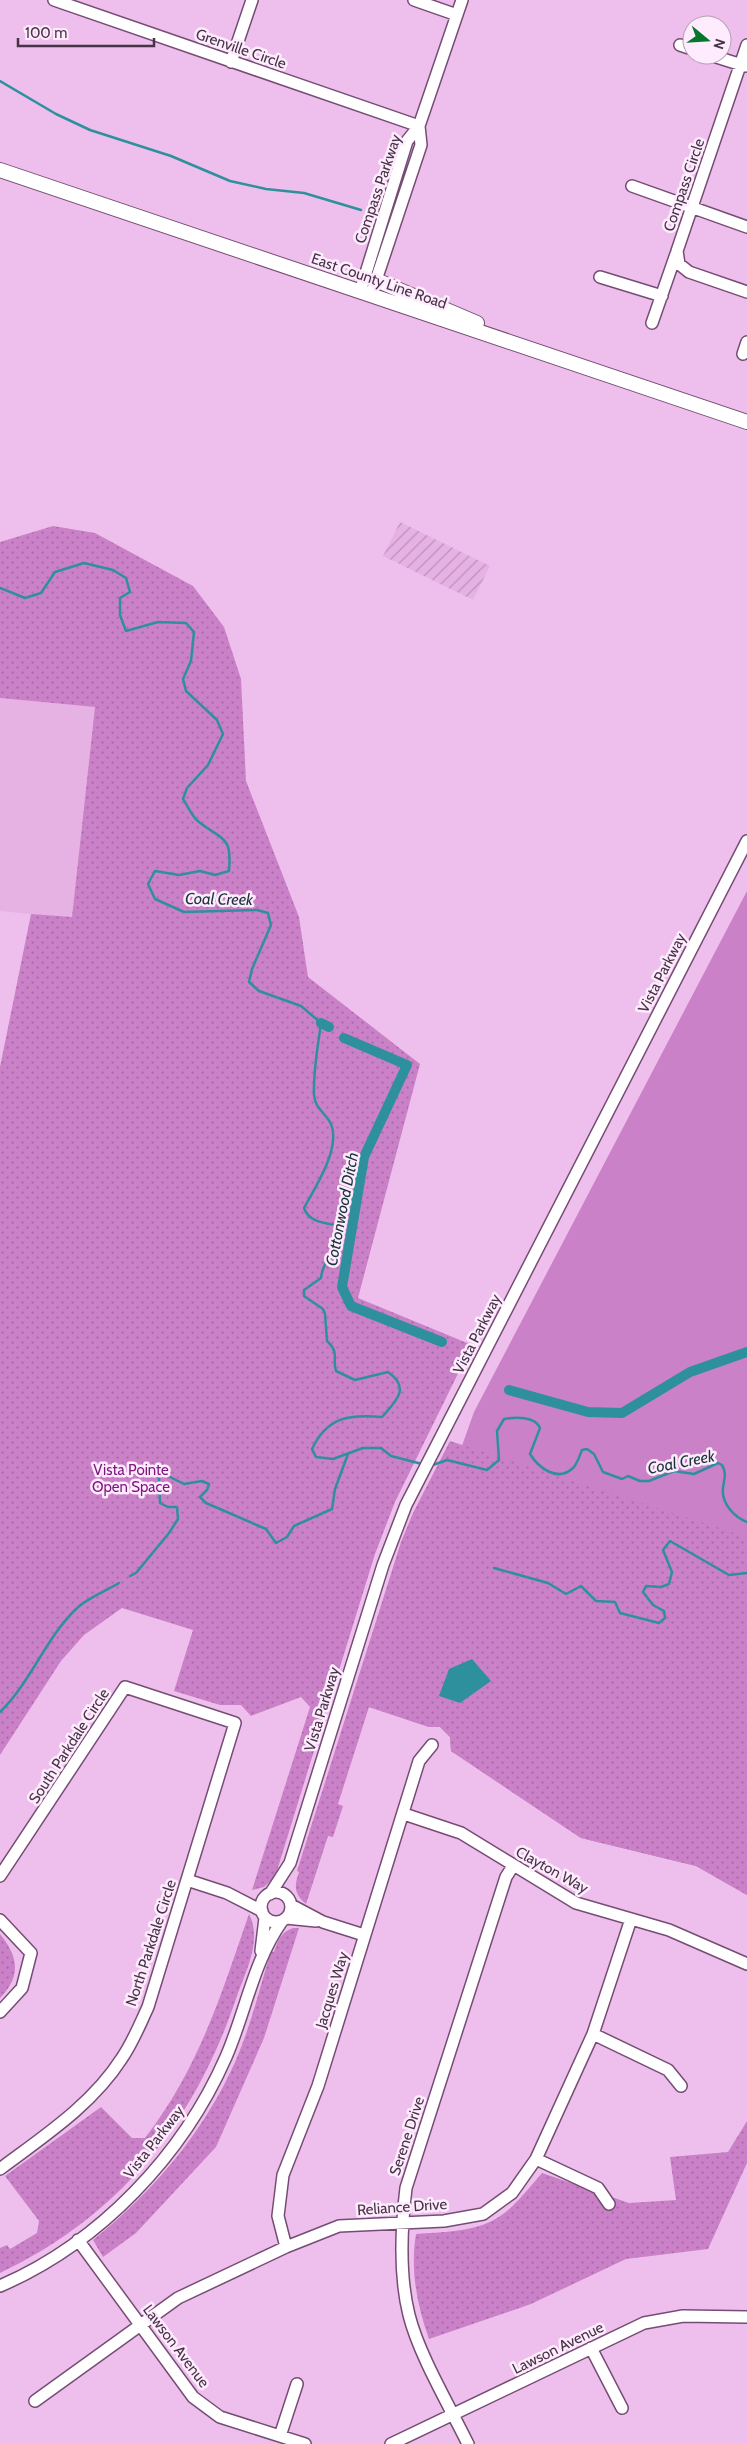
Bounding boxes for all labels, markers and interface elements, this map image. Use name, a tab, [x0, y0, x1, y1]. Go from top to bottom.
scale bar	[18, 15, 154, 47]
north arrow	[682, 15, 732, 65]
text: 100 m	[25, 24, 67, 42]
street label: Grenville Circle	[193, 25, 289, 73]
text: N	[709, 37, 729, 52]
street label: Compass Parkway	[351, 132, 405, 246]
street label: Compass Circle	[660, 136, 708, 234]
street label: East County Line Road	[309, 249, 449, 313]
water label: Coal Creek	[185, 889, 254, 909]
street label: Vista Parkway	[634, 930, 690, 1016]
water label: Cottonwood Ditch	[322, 1151, 362, 1267]
street label: Vista Parkway	[449, 1291, 505, 1377]
water label: Coal Creek	[646, 1446, 717, 1478]
park label: Vista Pointe Open Space	[92, 1461, 170, 1496]
street label: Vista Parkway	[301, 1664, 343, 1753]
street label: South Parkdale Circle	[25, 1685, 113, 1807]
street label: Clayton Way	[513, 1843, 592, 1898]
street label: North Parkdale Circle	[122, 1877, 180, 2009]
street label: Jacques Way	[312, 1949, 352, 2031]
street label: Serene Drive	[386, 2094, 428, 2178]
street label: Vista Parkway	[120, 2102, 188, 2182]
street label: Reliance Drive	[356, 2195, 448, 2219]
street label: Lawson Avenue	[139, 2301, 213, 2391]
street label: Lawson Avenue	[509, 2318, 607, 2378]

